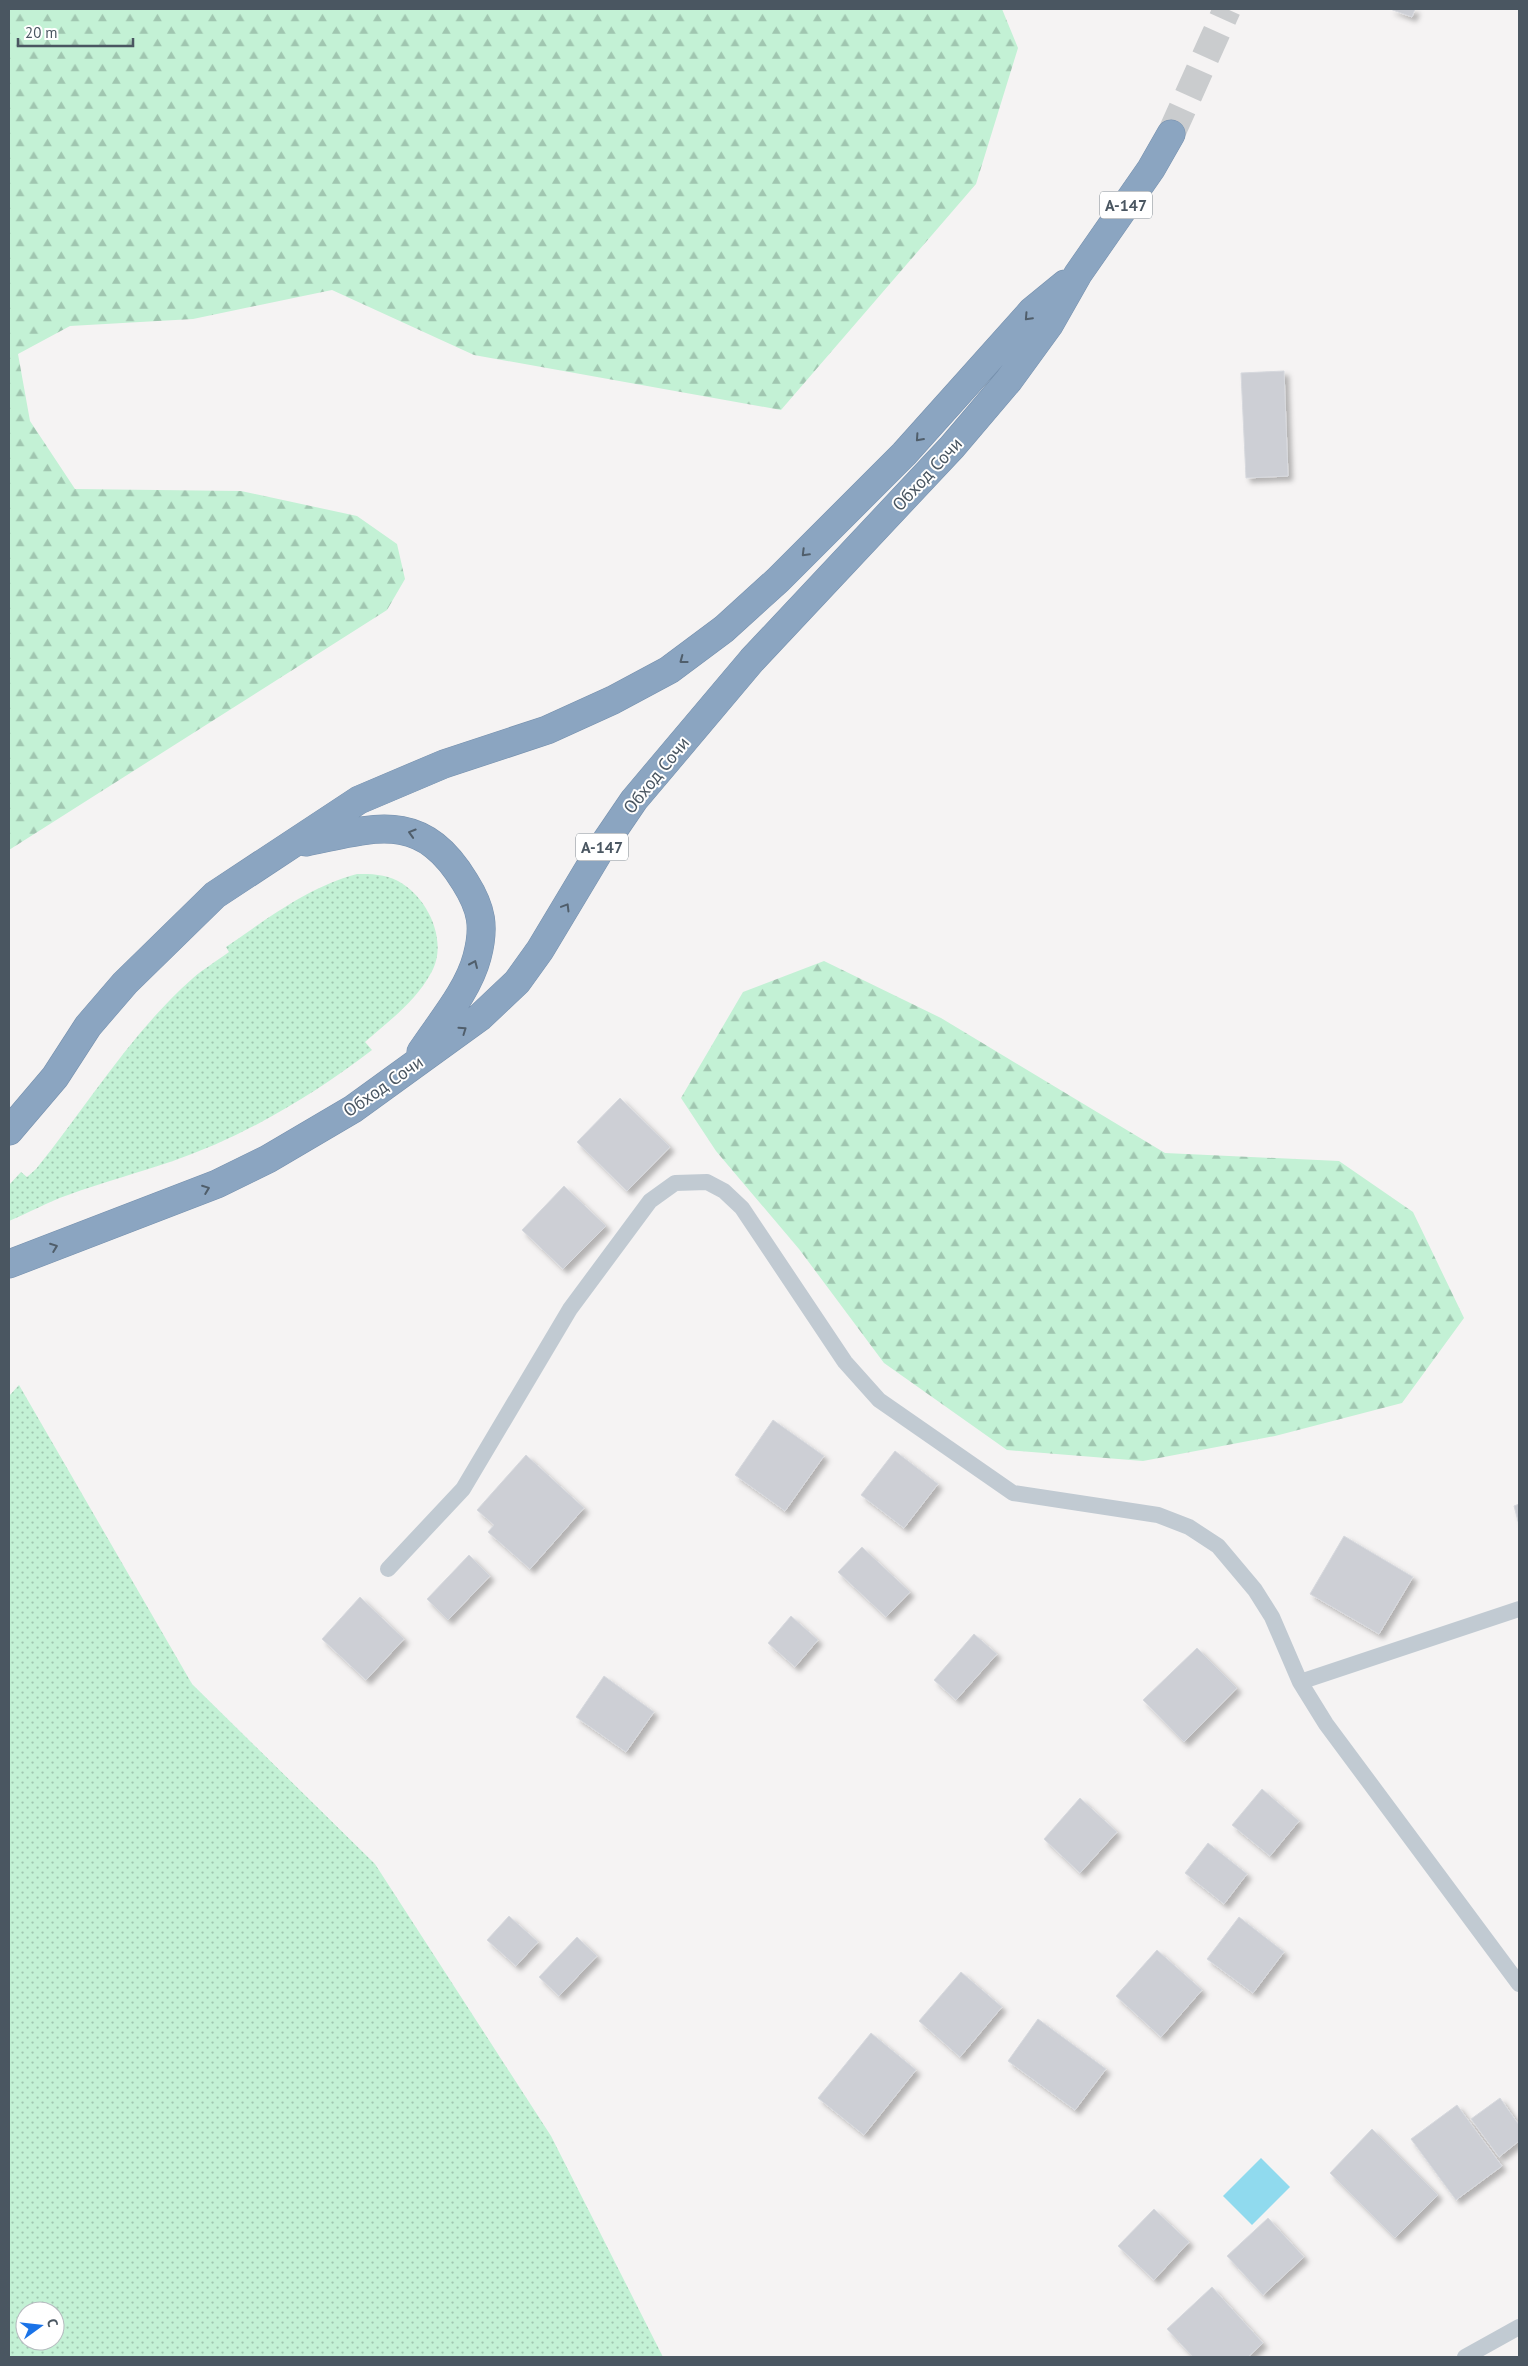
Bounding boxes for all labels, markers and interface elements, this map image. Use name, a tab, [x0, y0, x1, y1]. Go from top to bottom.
scale bar	[18, 15, 132, 47]
text: 20 m	[25, 23, 58, 42]
road number: А-147	[1100, 192, 1152, 218]
one-way arrow	[1025, 311, 1034, 320]
street label: Обход Сочи	[887, 432, 967, 516]
one-way arrow	[916, 432, 925, 441]
one-way arrow	[802, 548, 811, 557]
one-way arrow	[679, 654, 689, 663]
street label: Обход Сочи	[618, 732, 694, 818]
one-way arrow	[408, 829, 416, 839]
road number: А-147	[576, 834, 628, 860]
one-way arrow	[559, 903, 569, 912]
one-way arrow	[467, 960, 478, 969]
one-way arrow	[457, 1027, 466, 1036]
street label: Обход Сочи	[339, 1050, 427, 1122]
one-way arrow	[201, 1185, 210, 1195]
one-way arrow	[49, 1243, 58, 1253]
north arrow	[15, 2301, 65, 2351]
text: С	[43, 2317, 62, 2329]

